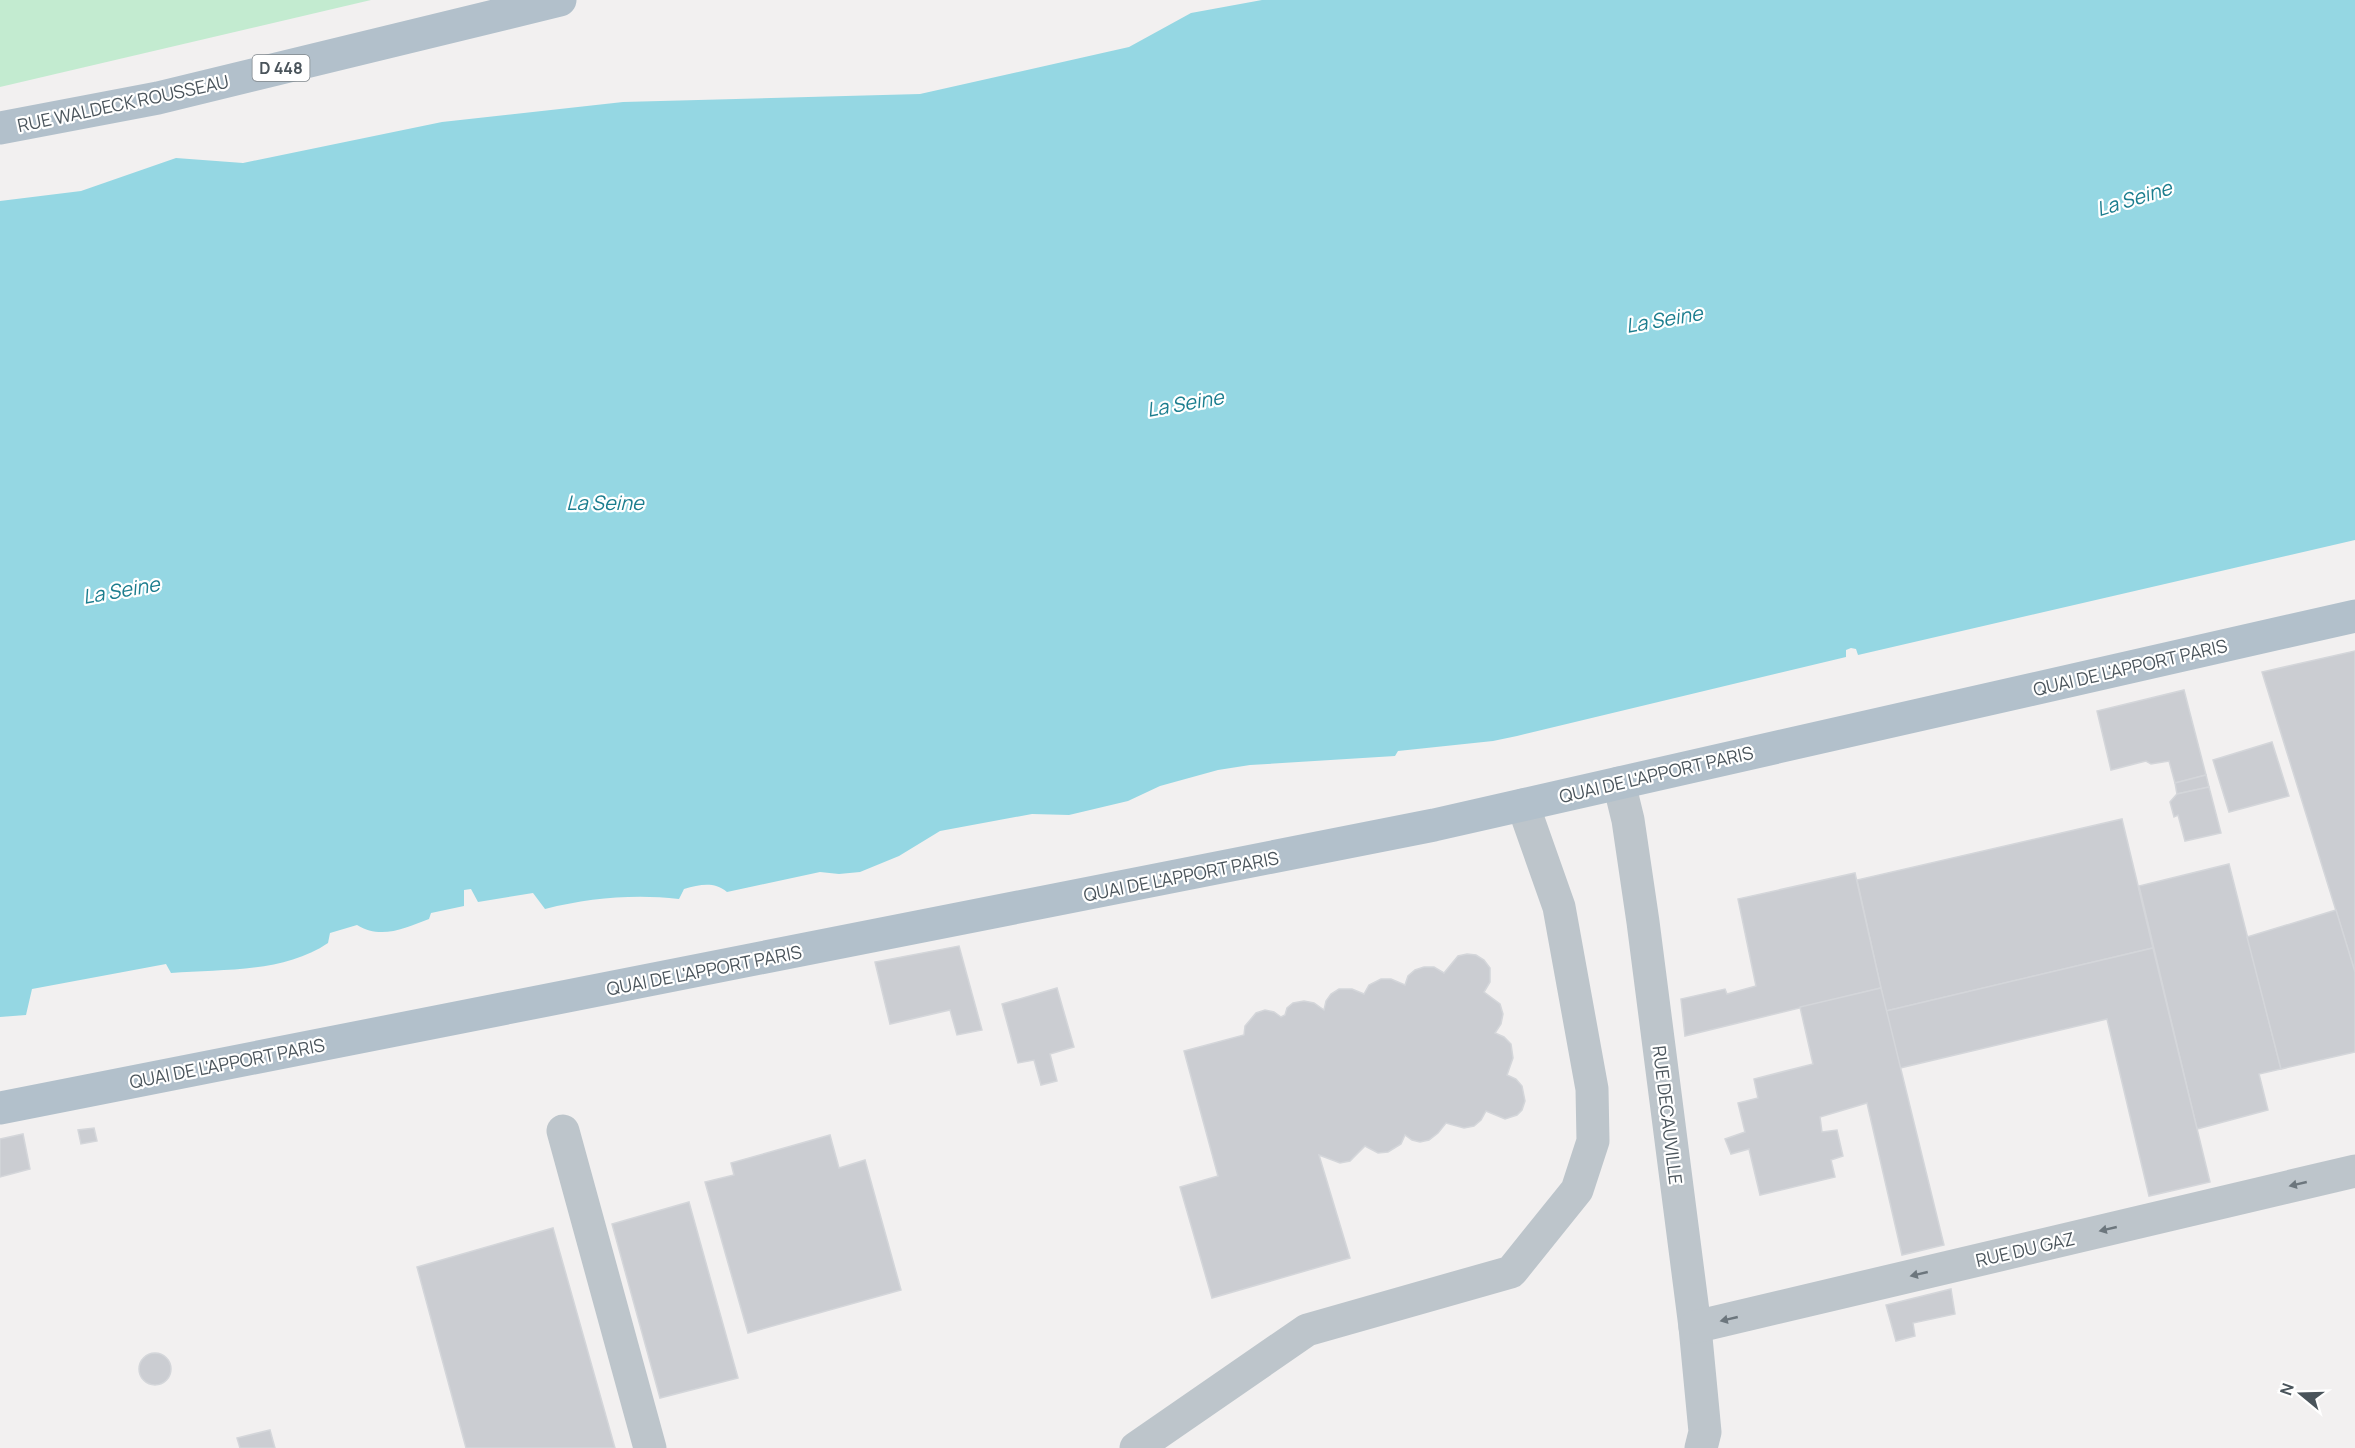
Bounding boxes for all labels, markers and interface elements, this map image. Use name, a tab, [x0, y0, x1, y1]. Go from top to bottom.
road number: D 448	[252, 55, 310, 81]
street label: RUE WALDECK ROUSSEAU	[15, 69, 231, 137]
water label: La Seine	[2093, 173, 2176, 222]
water label: La Seine	[1623, 299, 1706, 339]
water label: La Seine	[1144, 383, 1227, 423]
water label: La Seine	[566, 489, 645, 516]
water label: La Seine	[80, 570, 163, 610]
street label: QUAI DE L'APPORT PARIS	[2031, 633, 2229, 701]
street label: QUAI DE L'APPORT PARIS	[1557, 740, 1755, 808]
street label: QUAI DE L'APPORT PARIS	[1081, 845, 1281, 907]
street label: QUAI DE L'APPORT PARIS	[604, 939, 804, 1001]
street label: QUAI DE L'APPORT PARIS	[127, 1032, 327, 1094]
street label: RUE DECAUVILLE	[1648, 1044, 1688, 1186]
one-way arrow	[2289, 1180, 2307, 1190]
one-way arrow	[2099, 1225, 2118, 1235]
street label: RUE DU GAZ	[1973, 1226, 2077, 1272]
one-way arrow	[1909, 1270, 1928, 1280]
one-way arrow	[1720, 1315, 1738, 1325]
north arrow	[2271, 1364, 2331, 1424]
text: N	[2275, 1380, 2299, 1398]

